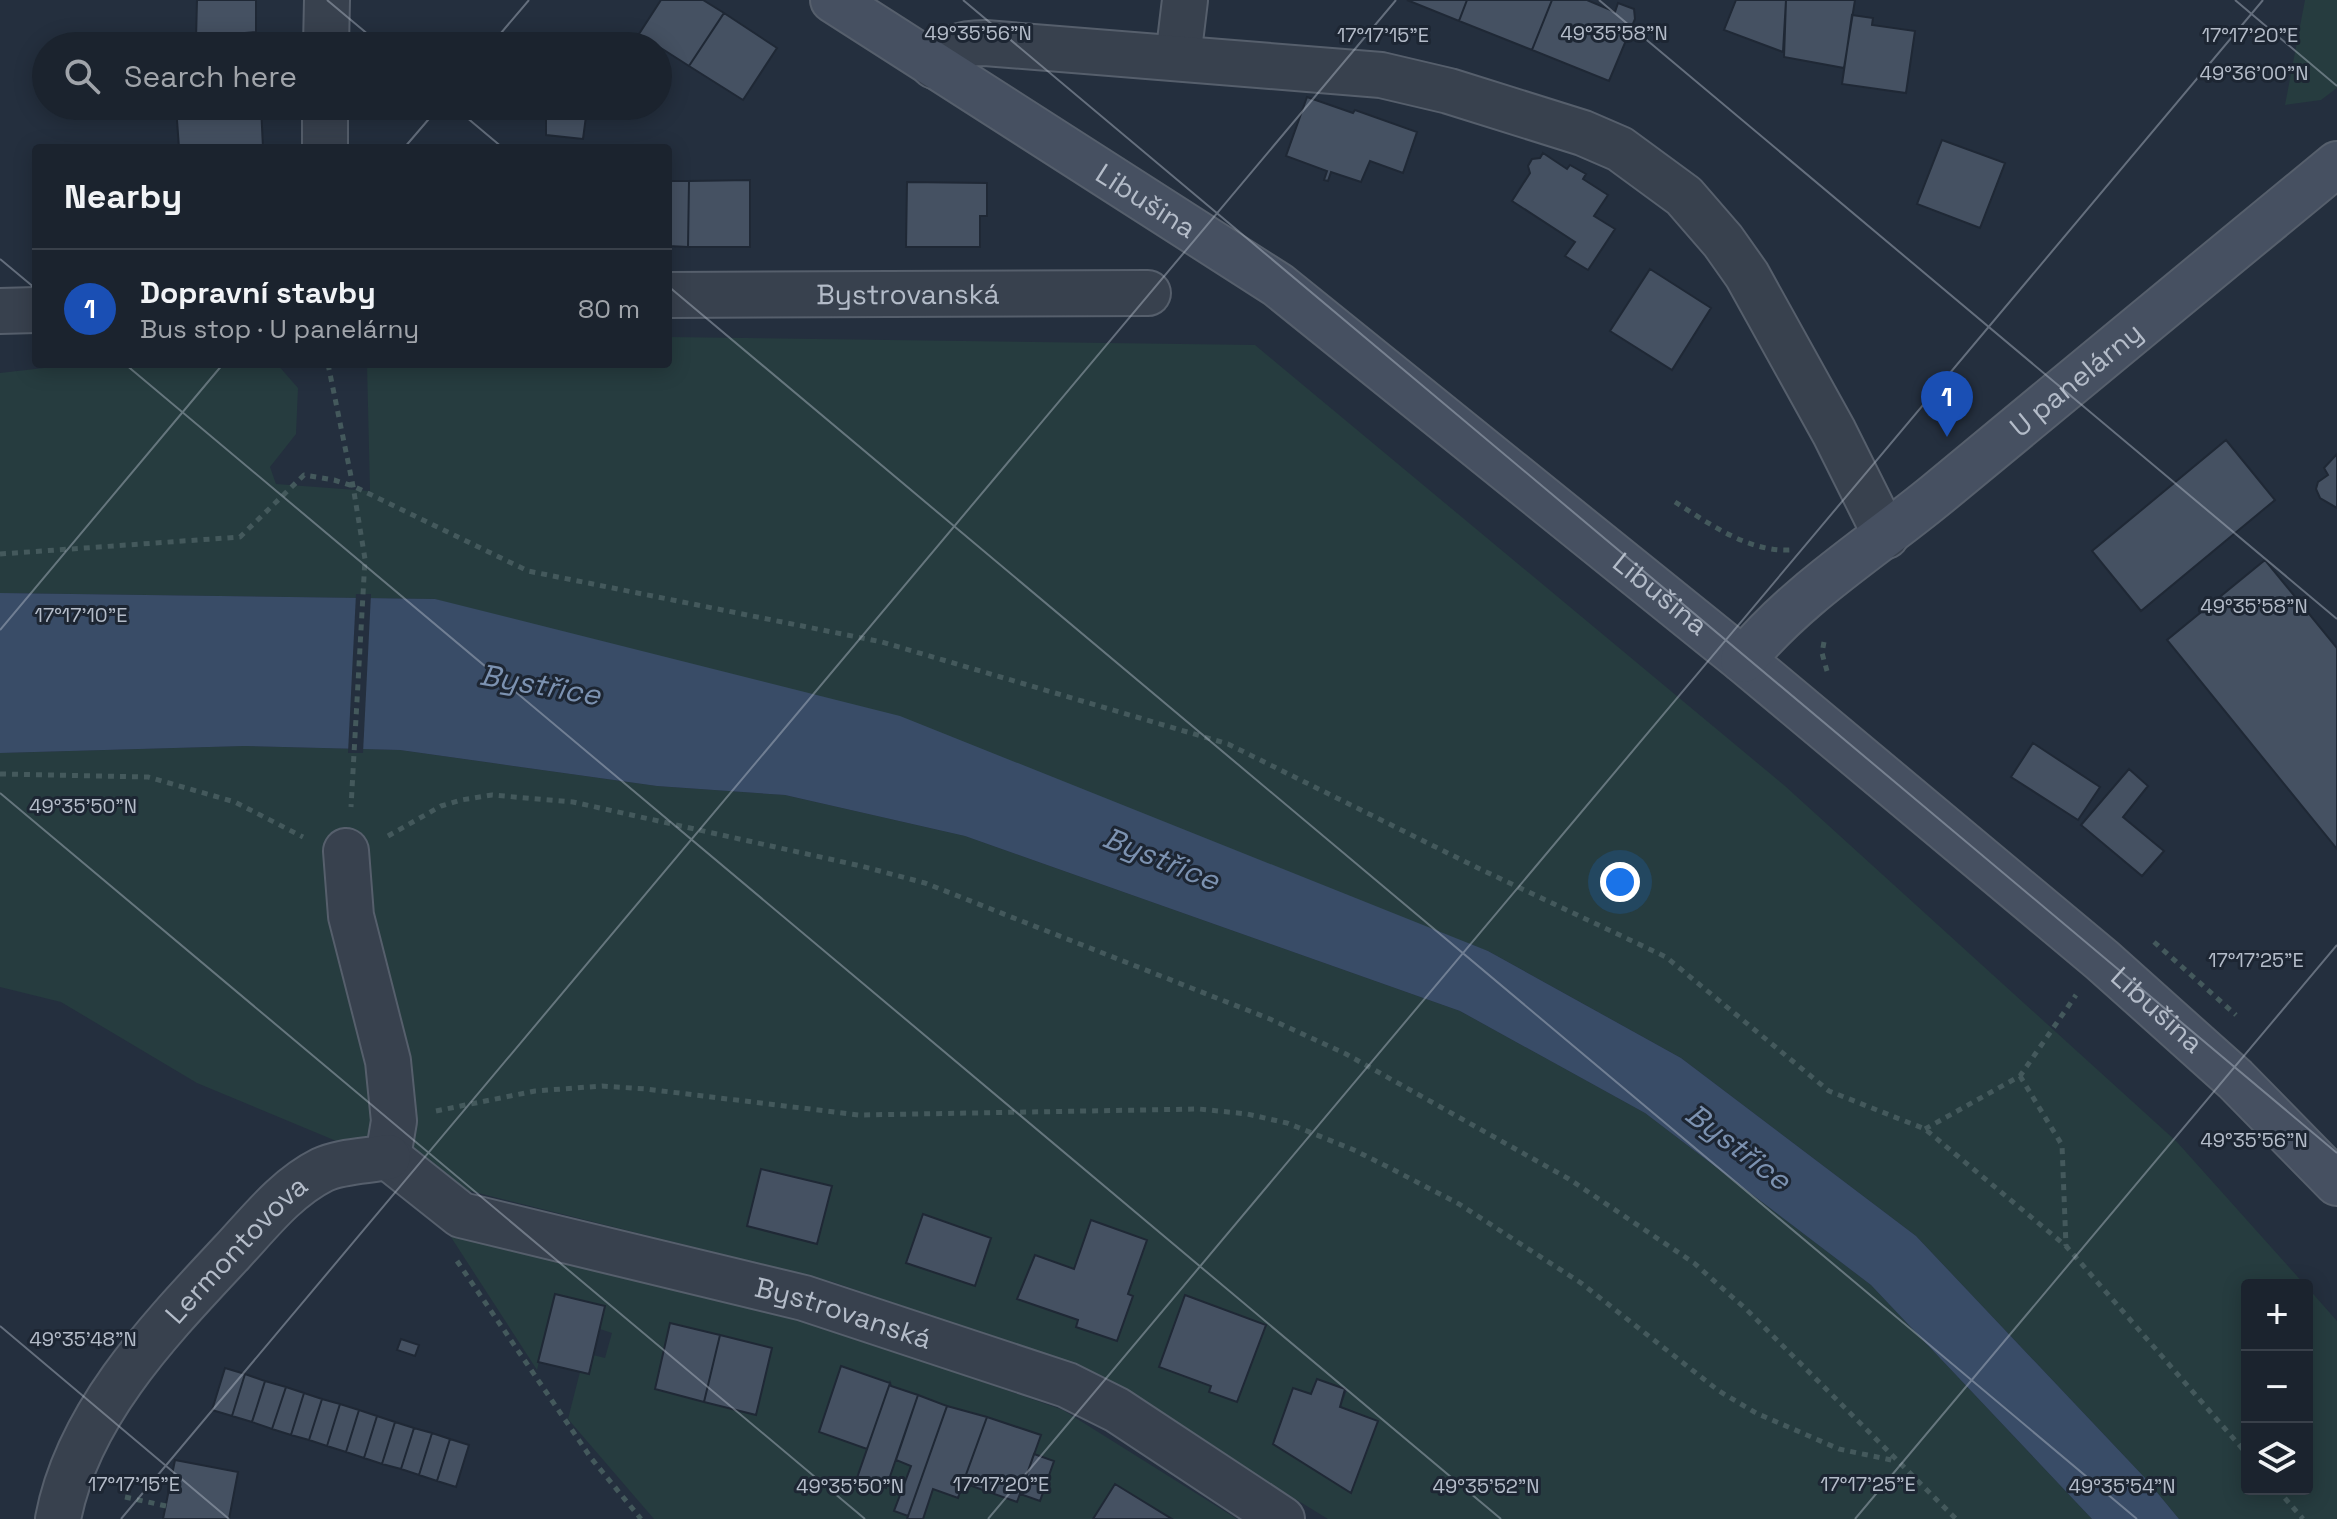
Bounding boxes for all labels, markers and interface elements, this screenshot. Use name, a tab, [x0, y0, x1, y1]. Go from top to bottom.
text: 49°35'56"N	[924, 20, 1032, 46]
text: 49°35'58"N	[1560, 20, 1668, 46]
text: 17°17'15"E	[1337, 22, 1429, 48]
text: 17°17'20"E	[2202, 22, 2298, 48]
search box	[32, 32, 672, 120]
icon: search	[60, 54, 104, 98]
text: Search here	[124, 57, 297, 96]
text: 49°36'00"N	[2199, 60, 2309, 86]
street label: Libušina	[1089, 155, 1203, 246]
text: Nearby	[64, 175, 182, 218]
text: Dopravní stavby	[140, 273, 376, 312]
street label: Bystrovanská	[816, 276, 1000, 312]
text: 1	[84, 292, 96, 326]
text: 80 m	[578, 292, 640, 326]
text: Bus stop · U panelárny	[140, 312, 419, 346]
street label: U panelárny	[2002, 314, 2150, 445]
pin: 1	[1921, 371, 1973, 437]
street label: Libušina	[1606, 544, 1716, 643]
text: 49°35'58"N	[2200, 593, 2308, 619]
text: 17°17'10"E	[35, 602, 127, 628]
water label: Bystřice	[477, 655, 605, 715]
text: 49°35'50"N	[29, 793, 137, 819]
water label: Bystřice	[1097, 818, 1226, 900]
your location	[1600, 862, 1640, 902]
text: 17°17'25"E	[2208, 947, 2304, 973]
street label: Libušina	[2104, 959, 2211, 1060]
water label: Bystřice	[1678, 1094, 1800, 1200]
text: 49°35'56"N	[2200, 1127, 2308, 1153]
street label: Lermontovova	[157, 1167, 314, 1331]
street label: Bystrovanská	[751, 1269, 936, 1357]
map controls	[2241, 1279, 2313, 1495]
button: +	[2241, 1279, 2313, 1351]
text: 49°35'48"N	[29, 1326, 137, 1352]
button: −	[2241, 1351, 2313, 1423]
button: layers	[2241, 1423, 2313, 1495]
text: 17°17'15"E	[88, 1471, 180, 1497]
text: 17°17'20"E	[953, 1471, 1049, 1497]
text: 17°17'25"E	[1820, 1471, 1916, 1497]
text: 49°35'50"N	[796, 1473, 904, 1499]
text: 49°35'52"N	[1432, 1473, 1540, 1499]
text: 49°35'54"N	[2069, 1473, 2176, 1499]

